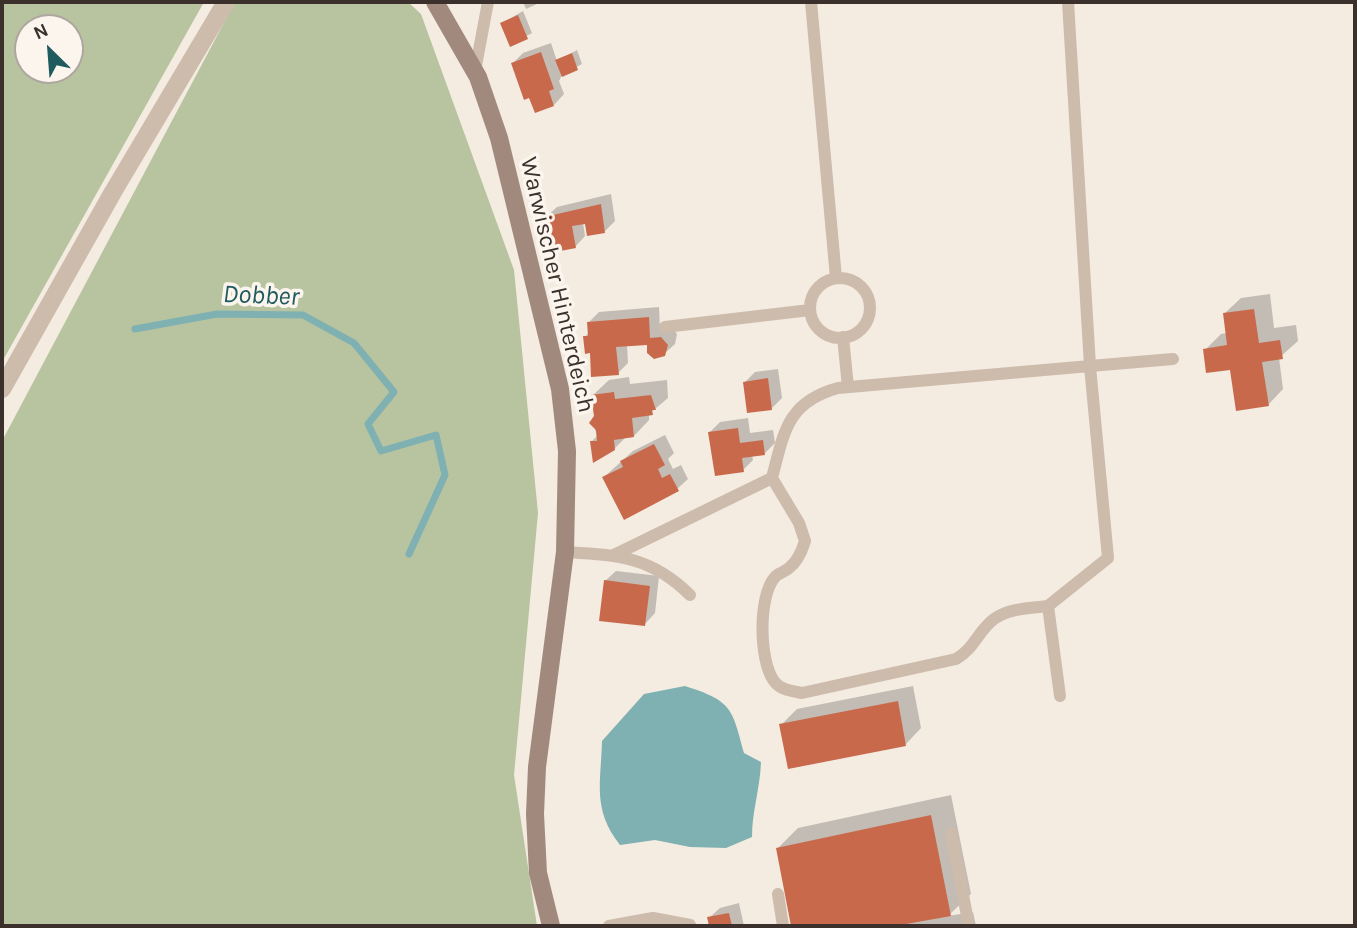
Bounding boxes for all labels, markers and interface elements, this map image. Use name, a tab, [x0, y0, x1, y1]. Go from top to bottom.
north arrow	[14, 14, 84, 84]
text: N	[30, 19, 52, 45]
street label: Warwischer Hinterdeich	[514, 154, 600, 416]
water label: Dobber	[222, 279, 300, 313]

